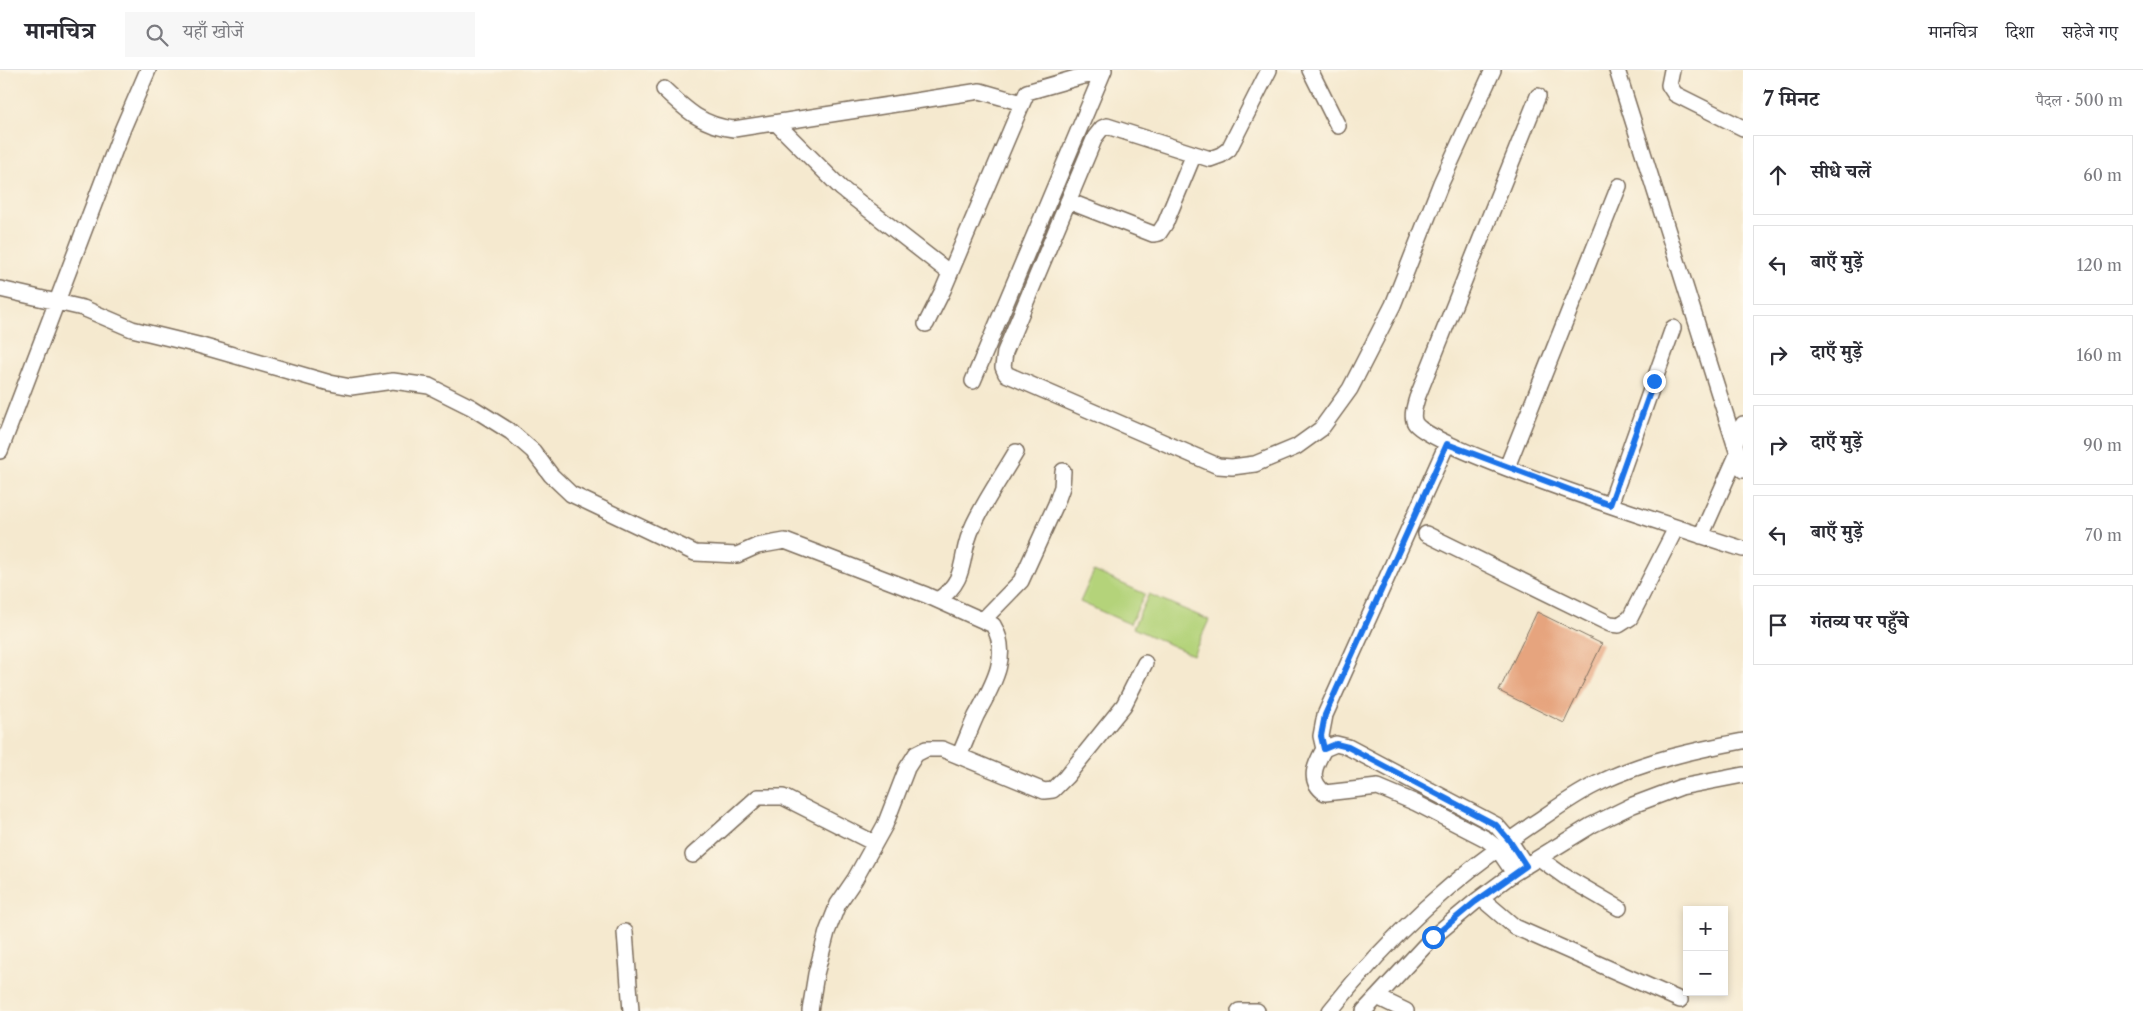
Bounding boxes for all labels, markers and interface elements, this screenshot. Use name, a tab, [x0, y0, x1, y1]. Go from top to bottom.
search box	[125, 12, 475, 57]
text: मानचित्र	[25, 16, 95, 45]
text: यहाँ खोजें	[183, 20, 244, 43]
icon: search	[143, 21, 171, 49]
text: मानचित्र	[1929, 21, 1977, 43]
text: दिशा	[2005, 21, 2034, 43]
text: सहेजे गए	[2062, 21, 2118, 43]
text: 7 मिनट	[1763, 86, 1819, 111]
text: पैदल · 500 m	[2036, 90, 2123, 110]
text: सीधे चलें	[1811, 160, 1871, 183]
icon: ahead	[1764, 161, 1792, 189]
text: 60 m	[2083, 165, 2122, 185]
text: बाएँ मुड़ें	[1811, 250, 1863, 273]
icon: left	[1764, 251, 1792, 279]
text: 120 m	[2077, 255, 2122, 275]
text: दाएँ मुड़ें	[1811, 340, 1862, 363]
icon: right	[1764, 341, 1792, 369]
text: 160 m	[2077, 345, 2122, 365]
route end	[1643, 370, 1666, 393]
text: दाएँ मुड़ें	[1811, 430, 1862, 453]
icon: right	[1764, 431, 1792, 459]
text: 90 m	[2083, 435, 2122, 455]
text: बाएँ मुड़ें	[1811, 520, 1863, 543]
icon: left	[1764, 521, 1792, 549]
text: 70 m	[2085, 525, 2122, 545]
text: गंतव्य पर पहुँचे	[1811, 610, 1908, 633]
icon: arrive	[1764, 611, 1792, 639]
map controls	[1683, 906, 1728, 996]
button: +	[1683, 906, 1728, 951]
route start	[1422, 926, 1445, 949]
button: −	[1683, 951, 1728, 996]

